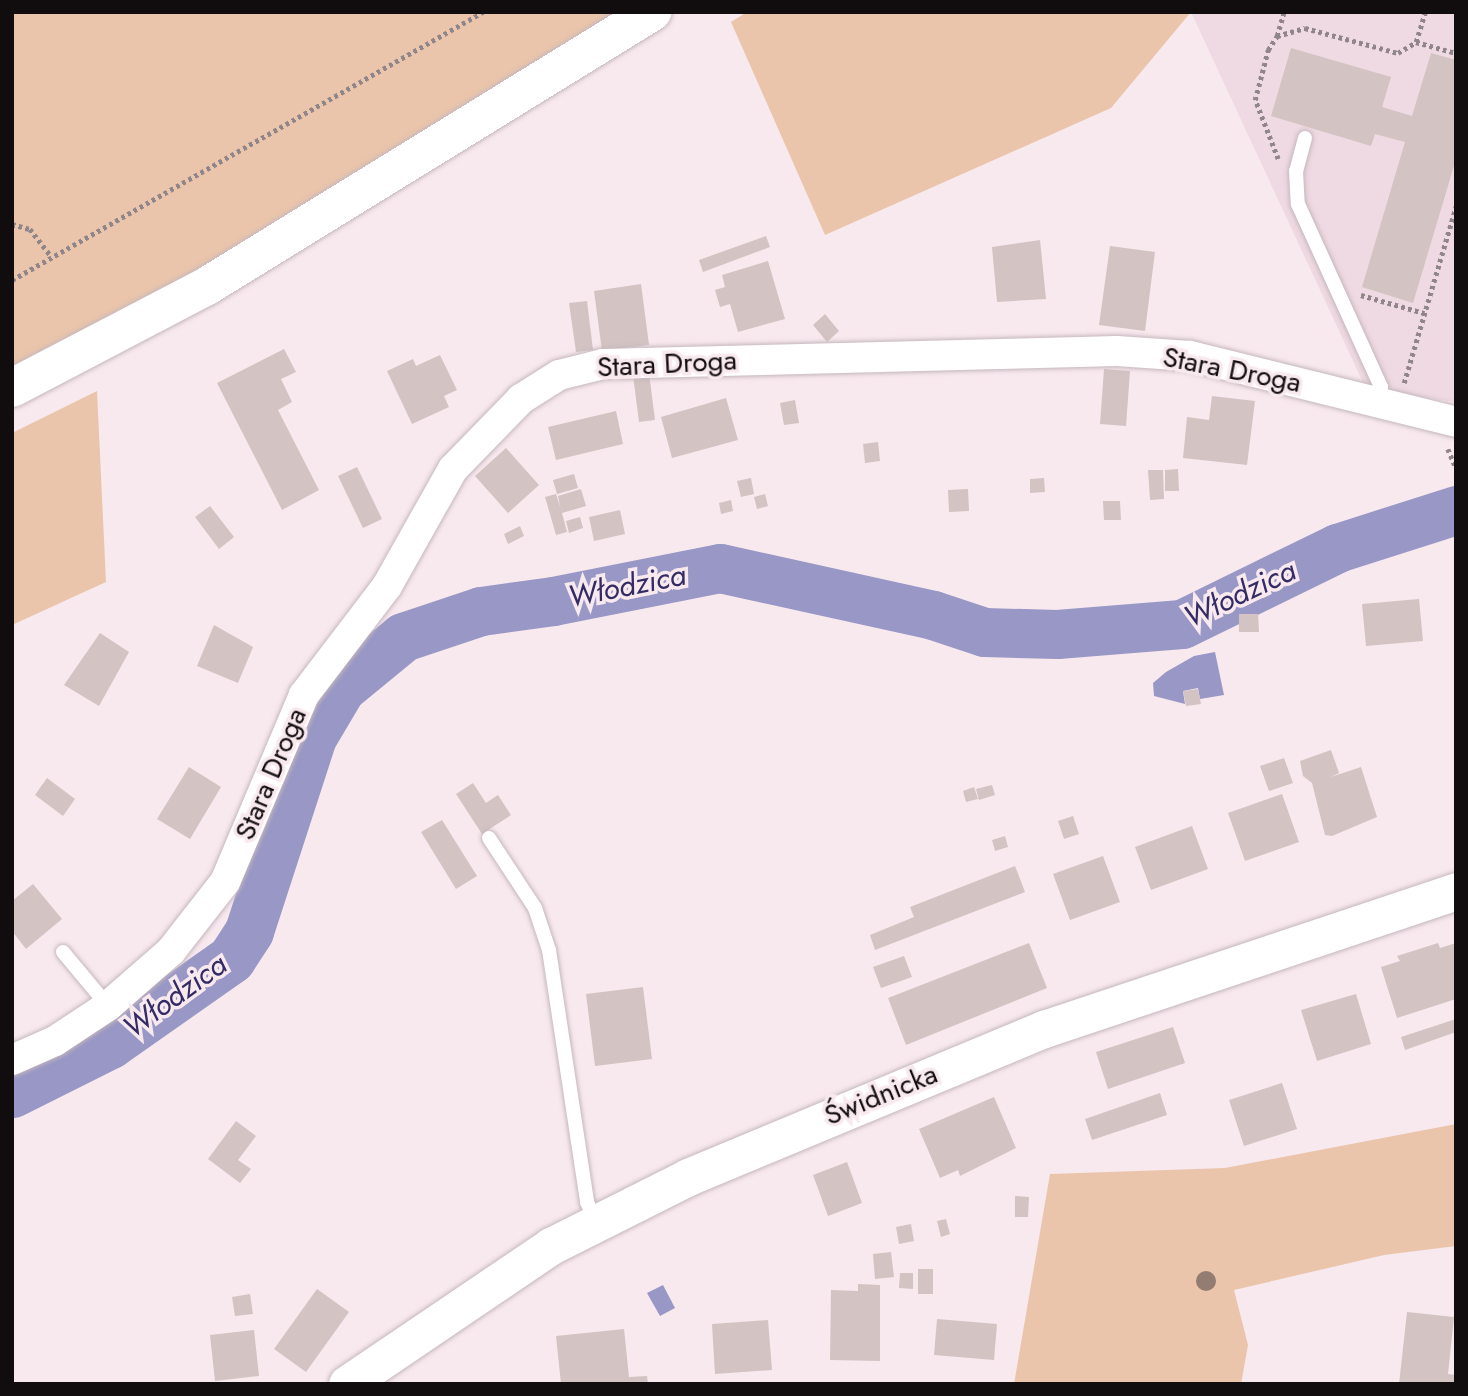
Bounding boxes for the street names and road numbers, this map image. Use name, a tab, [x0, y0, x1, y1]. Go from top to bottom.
street label: Stara Droga	[1160, 340, 1304, 400]
street label: Stara Droga	[596, 344, 738, 384]
street label: Stara Droga	[228, 703, 314, 845]
street label: Świdnicka	[820, 1057, 942, 1133]

